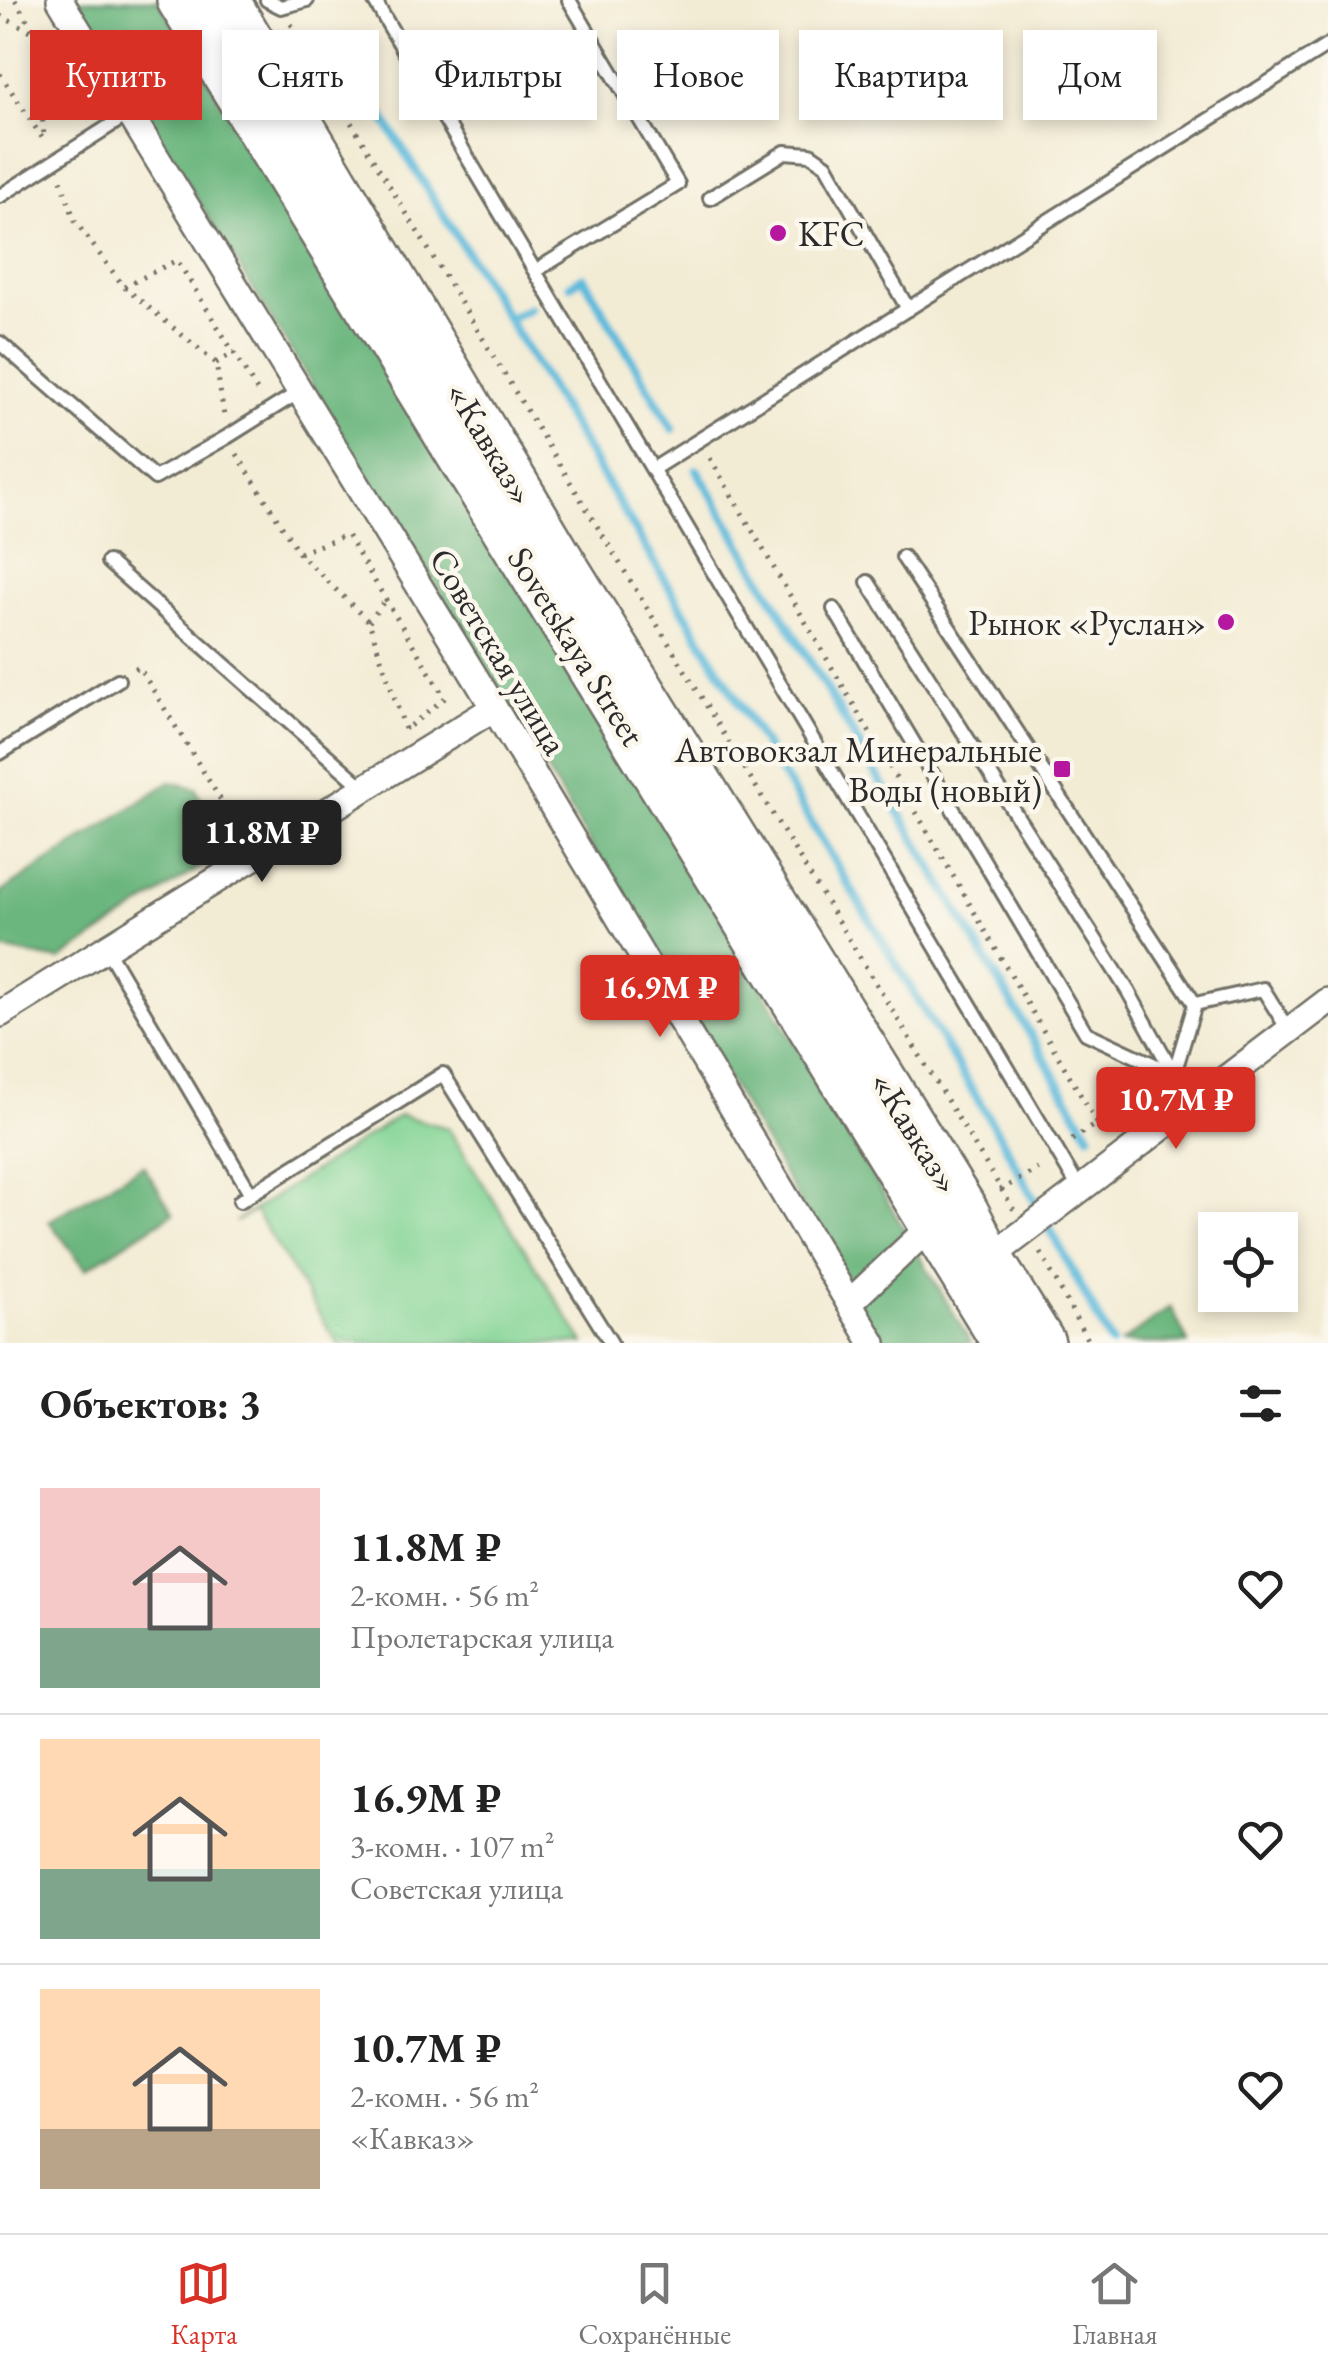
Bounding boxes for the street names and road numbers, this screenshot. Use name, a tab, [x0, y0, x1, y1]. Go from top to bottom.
street label: «Кавказ»	[436, 373, 546, 513]
street label: Sovetskaya Street	[498, 538, 656, 754]
street label: Советская улица	[419, 539, 578, 763]
street label: «Кавказ»	[861, 1062, 971, 1202]

